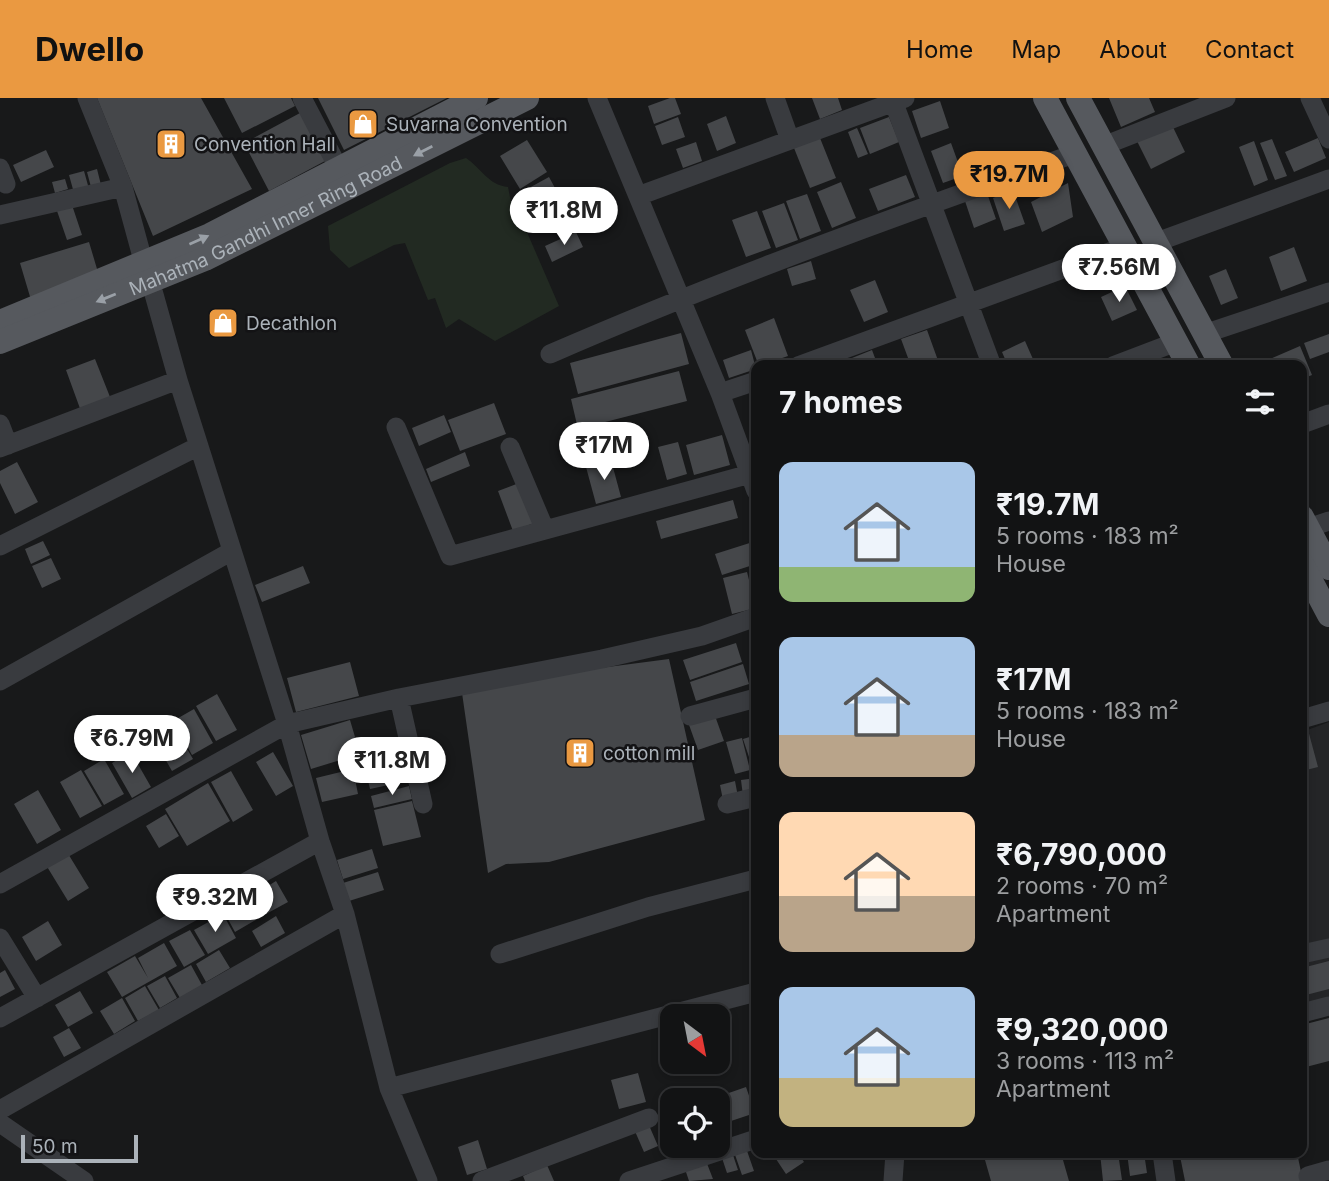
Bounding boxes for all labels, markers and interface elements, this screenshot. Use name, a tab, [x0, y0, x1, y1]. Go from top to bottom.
text: Dwello	[35, 29, 144, 69]
text: Home	[906, 35, 973, 64]
text: Map	[1011, 35, 1061, 64]
text: About	[1099, 35, 1167, 64]
text: Contact	[1205, 35, 1294, 64]
shop icon: Suvarna Convention	[346, 107, 380, 141]
place label: Suvarna Convention	[386, 113, 568, 136]
building icon: Convention Hall	[154, 127, 188, 161]
place label: Convention Hall	[194, 133, 336, 156]
one-way arrow	[413, 145, 433, 156]
street label: Mahatma Gandhi Inner Ring Road	[126, 151, 406, 301]
pin: ₹19.7M	[952, 152, 1066, 211]
text: ₹19.7M	[969, 160, 1049, 188]
pin: ₹11.8M	[507, 188, 621, 247]
text: ₹11.8M	[526, 196, 602, 224]
one-way arrow	[189, 234, 209, 246]
pin: ₹7.56M	[1062, 244, 1176, 304]
text: ₹7.56M	[1078, 253, 1160, 281]
one-way arrow	[95, 293, 116, 304]
shop icon: Decathlon	[206, 306, 240, 340]
place label: Decathlon	[246, 312, 337, 335]
icon: filters	[1241, 383, 1279, 421]
text: 7 homes	[779, 384, 903, 420]
pin: ₹17M	[563, 422, 645, 482]
text: ₹17M	[575, 431, 633, 459]
text: ₹19.7M	[996, 486, 1099, 522]
icon: home	[835, 490, 919, 574]
text: 5 rooms · 183 m²	[996, 522, 1179, 550]
text: House	[996, 550, 1066, 578]
text: ₹17M	[996, 661, 1071, 697]
icon: home	[835, 665, 919, 749]
text: 5 rooms · 183 m²	[996, 697, 1179, 725]
pin: ₹6.79M	[75, 716, 189, 775]
text: ₹6.79M	[90, 724, 174, 752]
text: House	[996, 725, 1066, 753]
building icon: cotton mill	[563, 736, 597, 770]
pin: ₹11.8M	[335, 738, 449, 797]
place label: cotton mill	[603, 742, 695, 765]
text: ₹11.8M	[354, 746, 430, 774]
text: ₹6,790,000	[996, 836, 1167, 872]
icon: home	[835, 840, 919, 924]
text: 2 rooms · 70 m²	[996, 872, 1168, 900]
pin: ₹9.32M	[158, 874, 272, 934]
text: ₹9.32M	[172, 883, 258, 911]
text: Apartment	[996, 900, 1110, 928]
north arrow	[660, 1004, 730, 1074]
map controls	[660, 1004, 730, 1158]
text: ₹9,320,000	[996, 1011, 1169, 1047]
icon: home	[835, 1015, 919, 1099]
text: 3 rooms · 113 m²	[996, 1047, 1174, 1075]
text: Apartment	[996, 1075, 1110, 1103]
button: locate	[660, 1088, 730, 1158]
scale bar	[21, 1132, 138, 1164]
text: 50 m	[32, 1135, 78, 1158]

